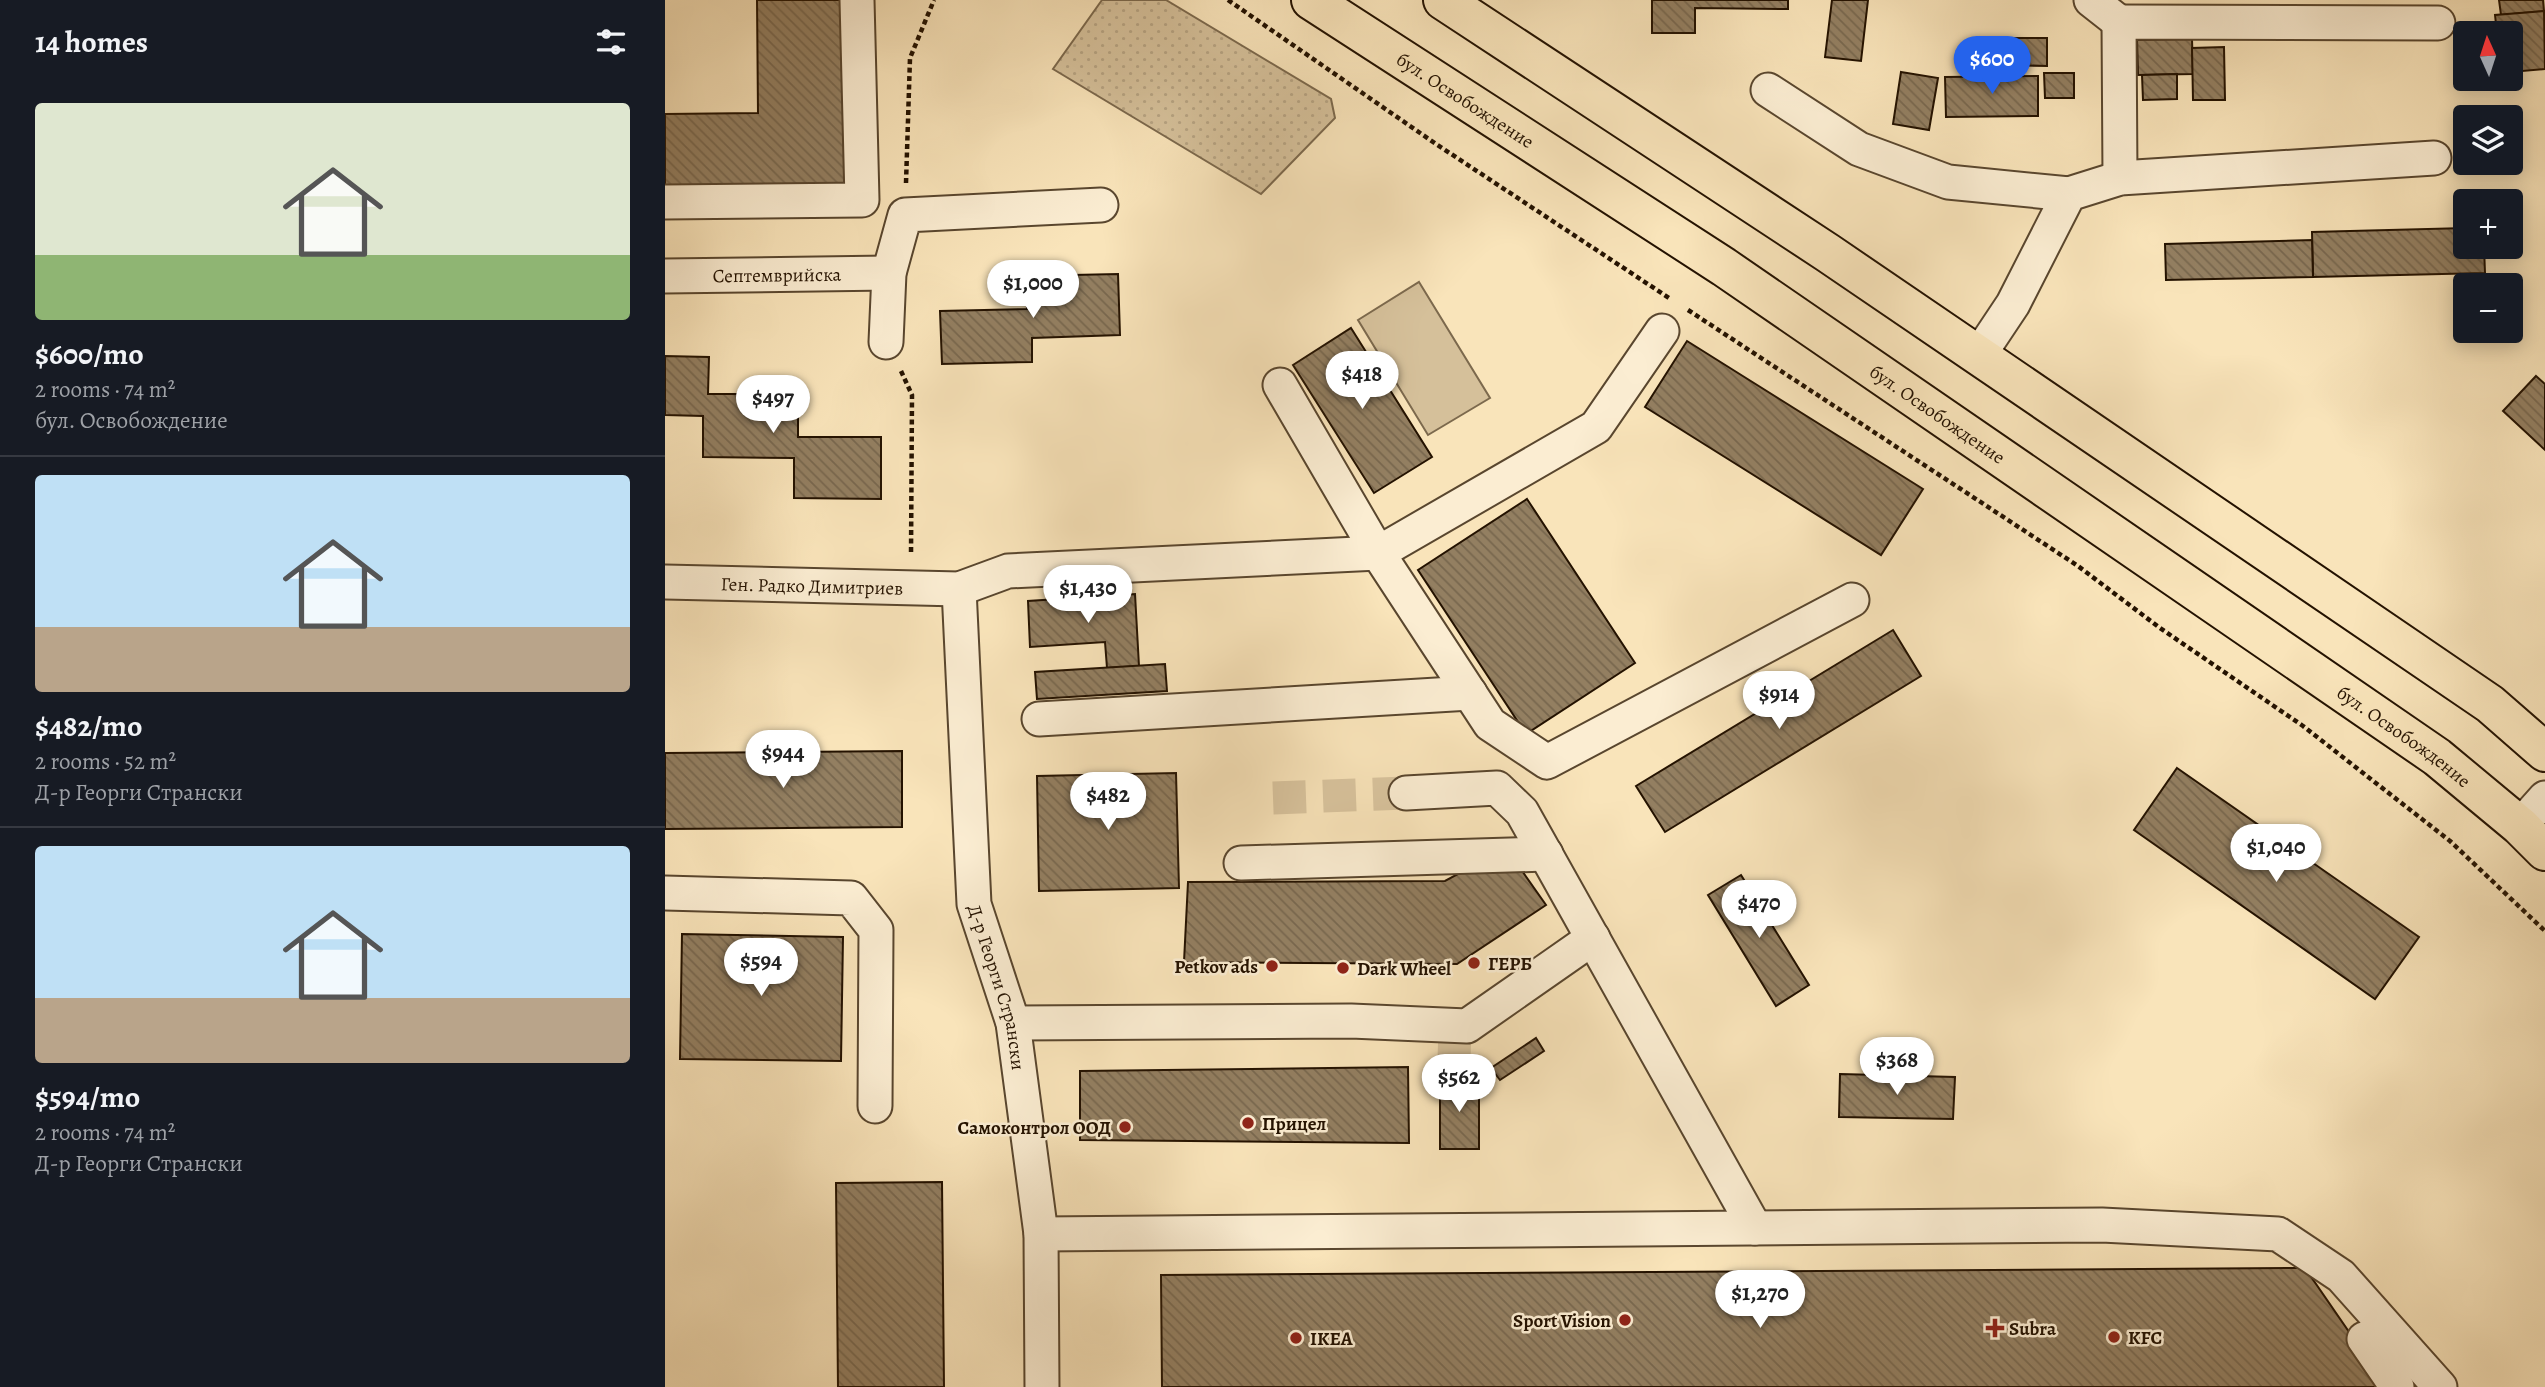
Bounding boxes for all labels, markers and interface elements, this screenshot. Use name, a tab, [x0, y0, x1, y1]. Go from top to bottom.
north arrow	[2453, 21, 2523, 91]
map controls	[2453, 21, 2523, 343]
text: 14 homes	[35, 22, 148, 62]
icon: filters	[592, 23, 630, 61]
pin: $600	[1951, 36, 2033, 96]
text: $600	[1970, 43, 2014, 74]
street label: бул. Освобождение	[1391, 47, 1539, 155]
button: layers	[2453, 105, 2523, 175]
icon: home	[270, 149, 396, 275]
button: +	[2453, 189, 2523, 259]
pin: $1,000	[976, 260, 1090, 320]
street label: Септемврийска	[713, 262, 842, 289]
text: $1,000	[1003, 267, 1063, 298]
button: −	[2453, 273, 2523, 343]
text: $600/mo	[35, 334, 144, 374]
pin: $418	[1321, 352, 1403, 411]
text: $418	[1342, 358, 1382, 389]
street label: бул. Освобождение	[1864, 359, 2010, 470]
text: 2 rooms · 74 m²	[35, 374, 175, 405]
pin: $497	[732, 376, 814, 435]
text: $497	[752, 382, 794, 413]
text: бул. Освобождение	[35, 405, 228, 436]
icon: home	[270, 521, 396, 647]
pin: $1,430	[1031, 566, 1145, 625]
street label: Ген. Радко Димитриев	[720, 571, 903, 602]
text: $1,430	[1059, 572, 1117, 603]
pin: $914	[1738, 672, 1820, 731]
text: $914	[1759, 678, 1799, 709]
street label: бул. Освобождение	[2331, 680, 2476, 794]
text: $482/mo	[35, 706, 142, 746]
pin: $944	[742, 730, 824, 790]
text: $944	[762, 737, 805, 768]
text: 2 rooms · 52 m²	[35, 746, 176, 777]
pin: $482	[1067, 772, 1149, 832]
text: Д-р Георги Странски	[35, 777, 243, 808]
text: $482	[1086, 779, 1130, 810]
pin: $1,040	[2219, 824, 2333, 884]
text: $1,040	[2246, 831, 2306, 862]
pin: $470	[1718, 880, 1800, 940]
text: $470	[1738, 887, 1780, 918]
icon: home	[270, 892, 396, 1018]
street label: Д-р Георги Странски	[961, 901, 1031, 1072]
pin: $594	[720, 939, 802, 998]
text: $594	[740, 945, 782, 976]
place label: ГЕРБ	[1488, 951, 1532, 977]
place label: Petkov ads	[1174, 954, 1258, 980]
marker: ГЕРБ	[1466, 955, 1482, 971]
place label: Dark Wheel	[1357, 956, 1451, 982]
marker: Petkov ads	[1264, 958, 1280, 974]
marker: Dark Wheel	[1335, 960, 1351, 976]
pin: $368	[1856, 1038, 1938, 1097]
text: $368	[1876, 1044, 1918, 1075]
pin: $562	[1418, 1054, 1500, 1114]
text: $562	[1438, 1061, 1480, 1092]
text: $594/mo	[35, 1077, 140, 1117]
place label: Прицел	[1262, 1111, 1327, 1137]
place label: Самоконтрол ООД	[957, 1115, 1111, 1141]
marker: Прицел	[1240, 1115, 1256, 1131]
text: 2 rooms · 74 m²	[35, 1117, 175, 1148]
marker: Самоконтрол ООД	[1117, 1119, 1133, 1135]
text: Д-р Георги Странски	[35, 1148, 243, 1179]
pin: $1,270	[1703, 1270, 1817, 1330]
text: $1,270	[1731, 1277, 1789, 1308]
place label: Sport Vision	[1513, 1308, 1611, 1334]
marker: Sport Vision	[1617, 1312, 1633, 1328]
place label: Subra	[2009, 1316, 2057, 1342]
marker: Subra	[1987, 1320, 2003, 1336]
place label: KFC	[2128, 1325, 2162, 1351]
place label: IKEA	[1310, 1326, 1354, 1352]
marker: KFC	[2106, 1329, 2122, 1345]
marker: IKEA	[1288, 1330, 1304, 1346]

